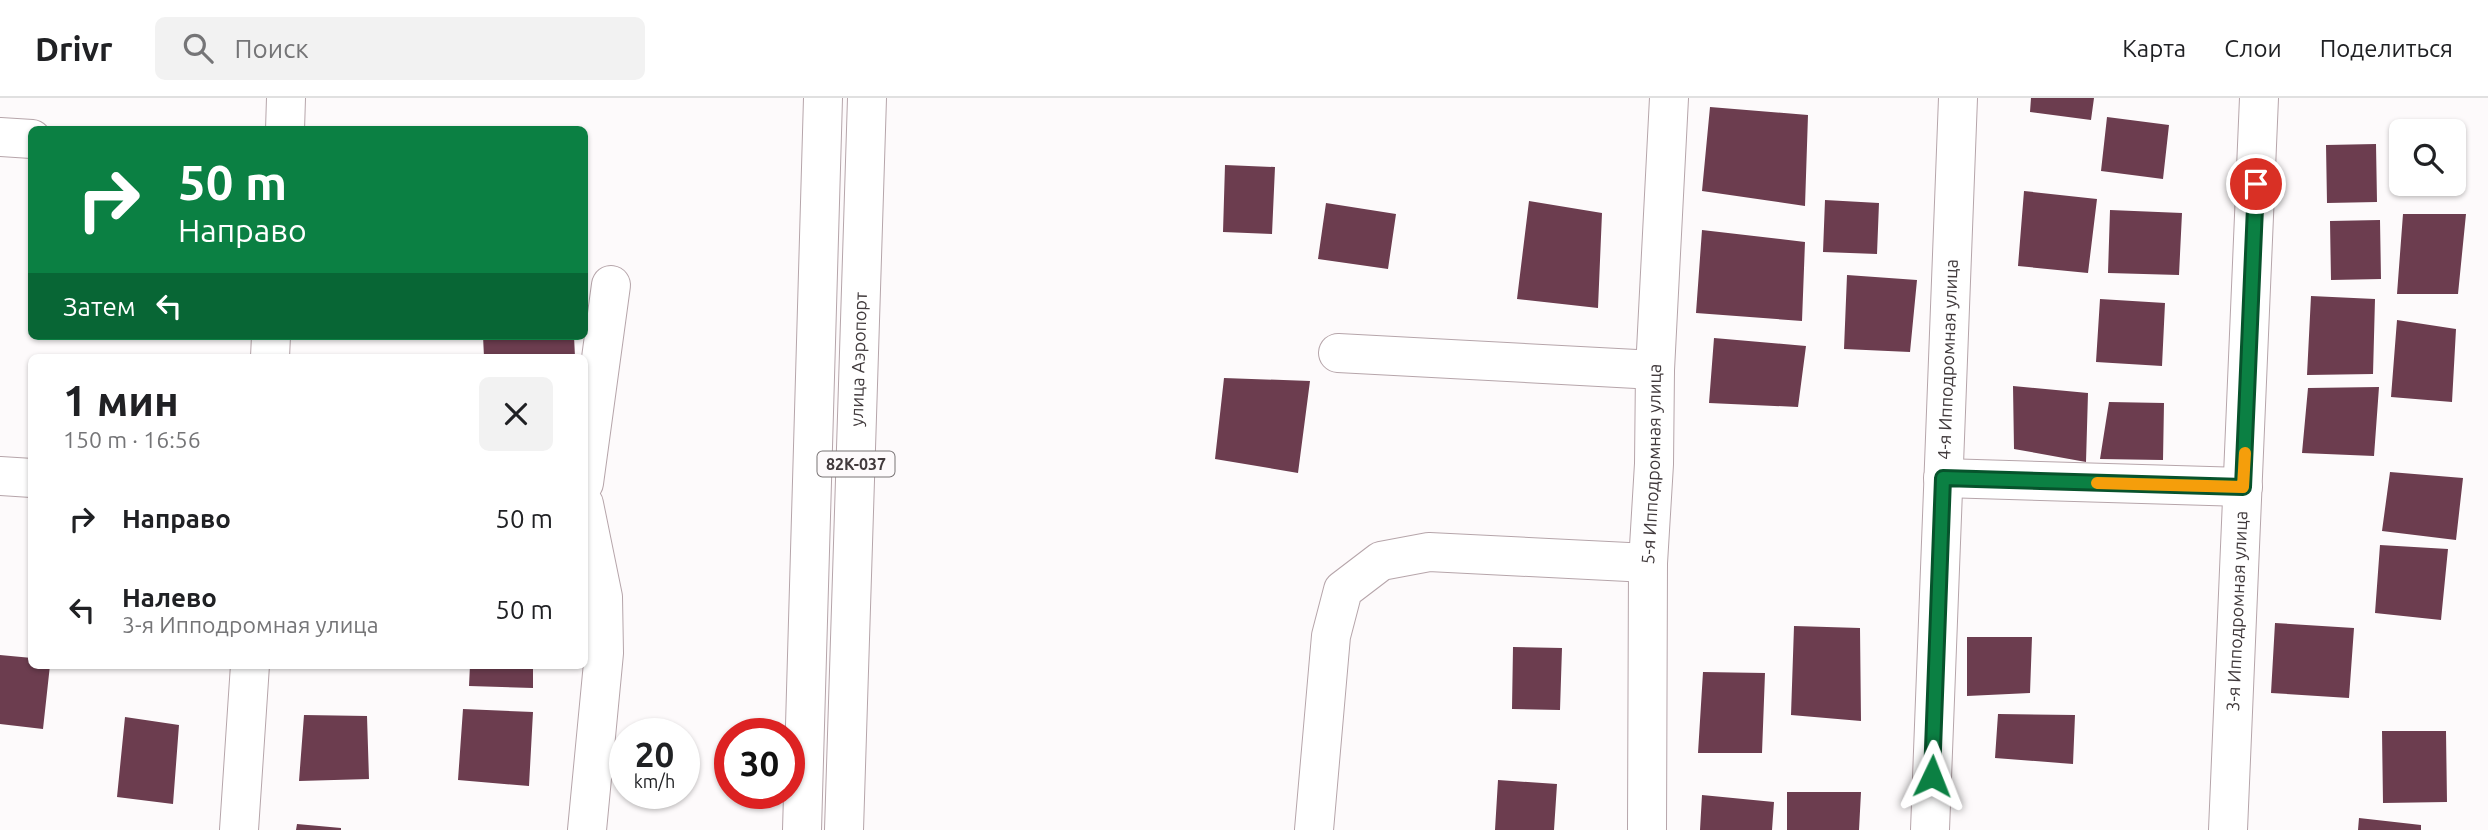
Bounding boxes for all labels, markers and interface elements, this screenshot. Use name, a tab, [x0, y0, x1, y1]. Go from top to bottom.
search box	[155, 17, 645, 80]
icon: search	[179, 29, 217, 67]
text: Drivr	[35, 30, 113, 67]
text: Поиск	[235, 34, 309, 63]
text: Карта	[2122, 35, 2186, 62]
text: Слои	[2224, 35, 2282, 62]
text: Поделиться	[2320, 35, 2453, 62]
map controls	[2389, 119, 2466, 196]
button: search	[2389, 119, 2466, 196]
icon: right	[63, 154, 154, 245]
text: 50 m	[178, 154, 287, 209]
pin	[2226, 154, 2286, 214]
icon: arrive	[2237, 165, 2275, 203]
text: Направо	[178, 212, 307, 248]
street label: 4-я Ипподромная улица	[1933, 259, 1961, 460]
icon: left	[150, 287, 188, 325]
text: Затем	[63, 292, 136, 321]
street label: улица Аэропорт	[846, 292, 870, 427]
street label: 5-я Ипподромная улица	[1637, 363, 1664, 565]
text: 1 мин	[63, 377, 179, 424]
button: close	[479, 377, 553, 451]
text: 150 m · 16:56	[63, 427, 201, 452]
road number: 82К-037	[818, 452, 894, 476]
icon: right	[63, 500, 101, 538]
text: Направо	[122, 504, 231, 533]
text: 50 m	[495, 504, 553, 533]
street label: 3-я Ипподромная улица	[2222, 510, 2251, 712]
text: Налево	[122, 583, 217, 612]
icon: left	[63, 591, 101, 629]
text: 50 m	[495, 595, 553, 624]
text: 3-я Ипподромная улица	[122, 612, 379, 637]
speed limit sign: 30	[714, 718, 805, 809]
text: 20	[635, 734, 674, 774]
position arrow	[1895, 739, 1969, 813]
text: km/h	[634, 771, 675, 791]

